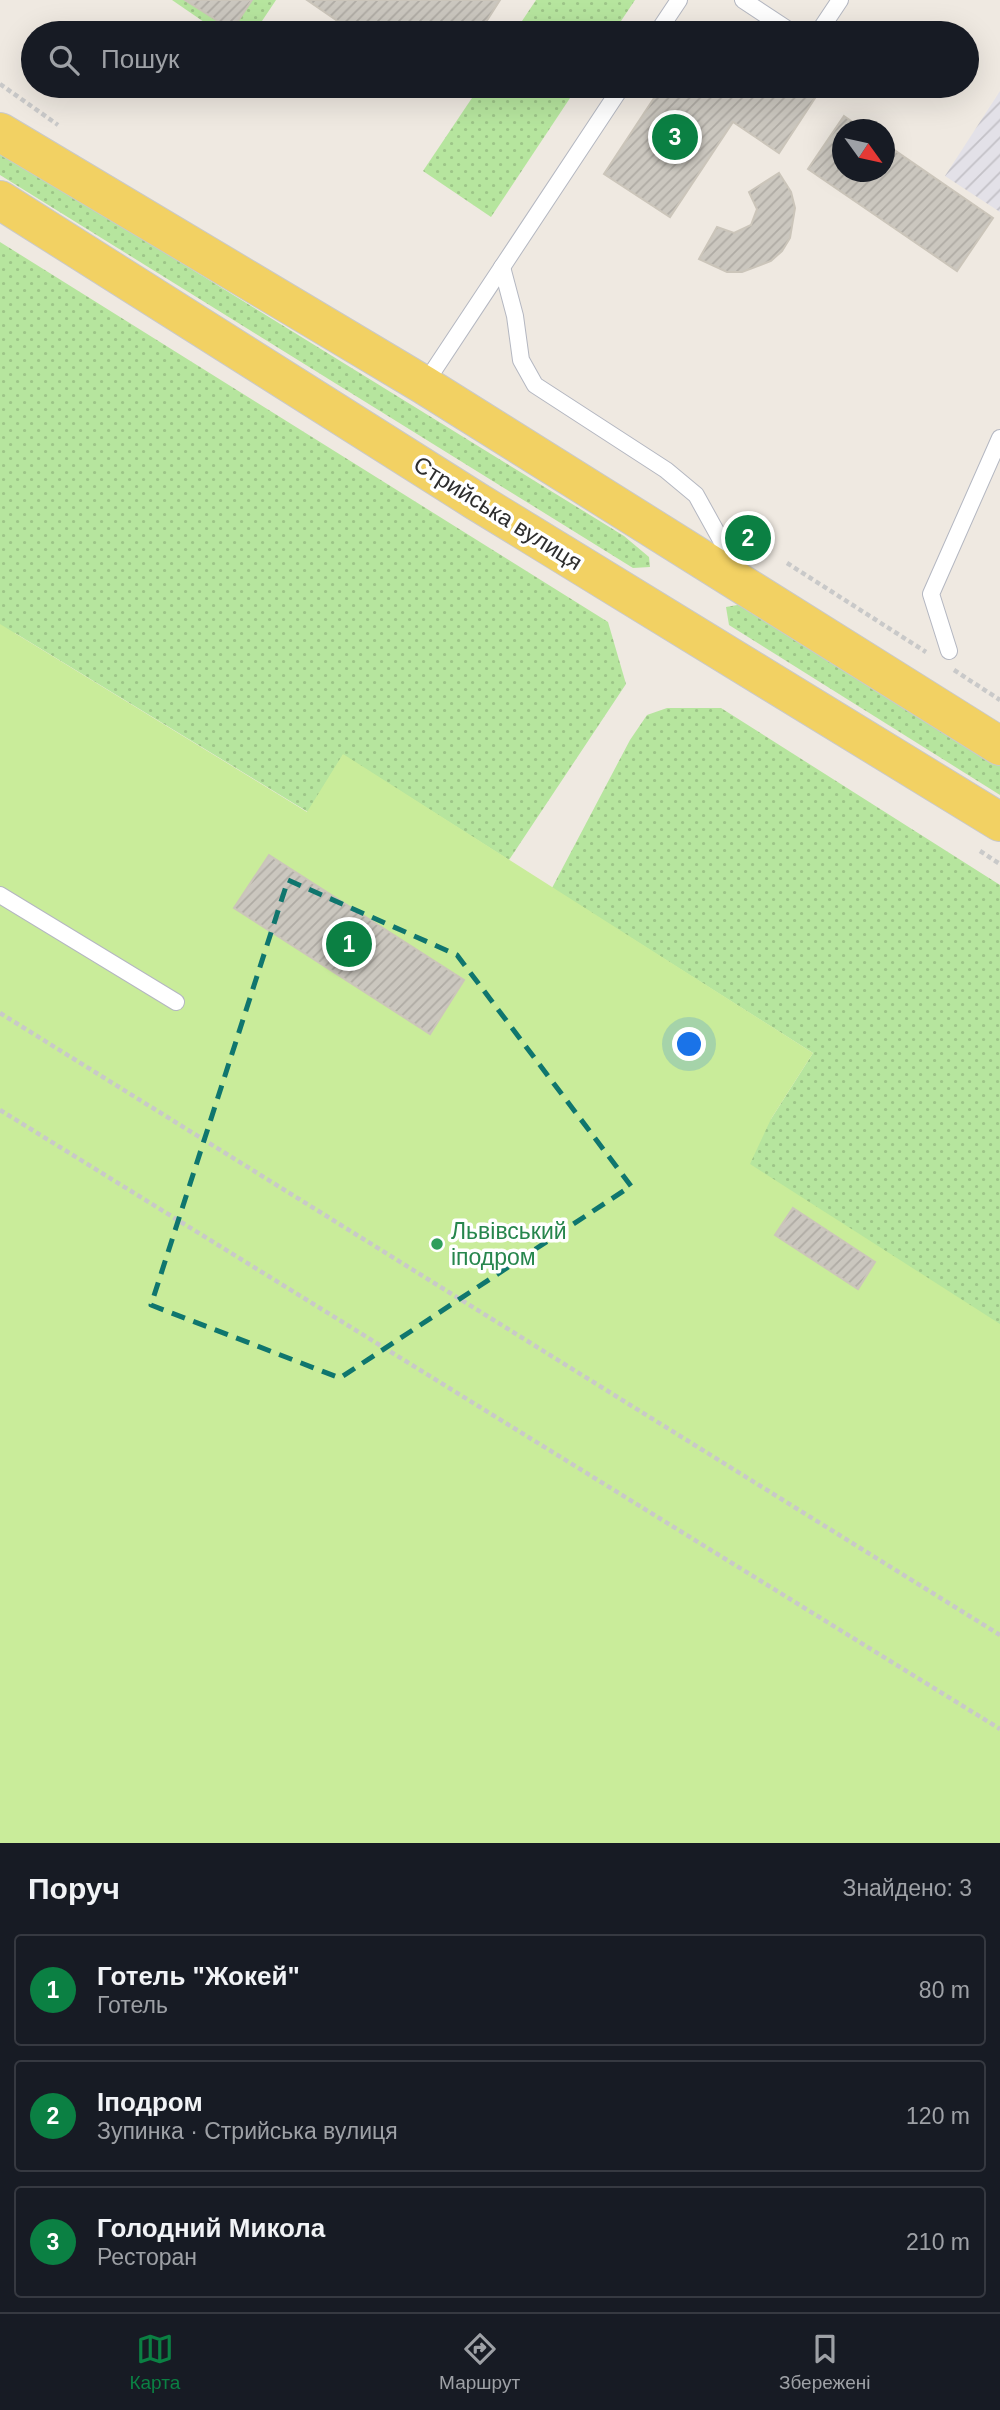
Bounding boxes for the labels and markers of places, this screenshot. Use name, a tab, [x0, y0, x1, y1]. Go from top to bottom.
pin: 3	[652, 111, 698, 163]
pin: 2	[725, 512, 771, 564]
pin: 1	[326, 918, 372, 970]
place label: Львівський іподром	[451, 1218, 567, 1270]
marker: Львівський іподром	[429, 1236, 445, 1252]

